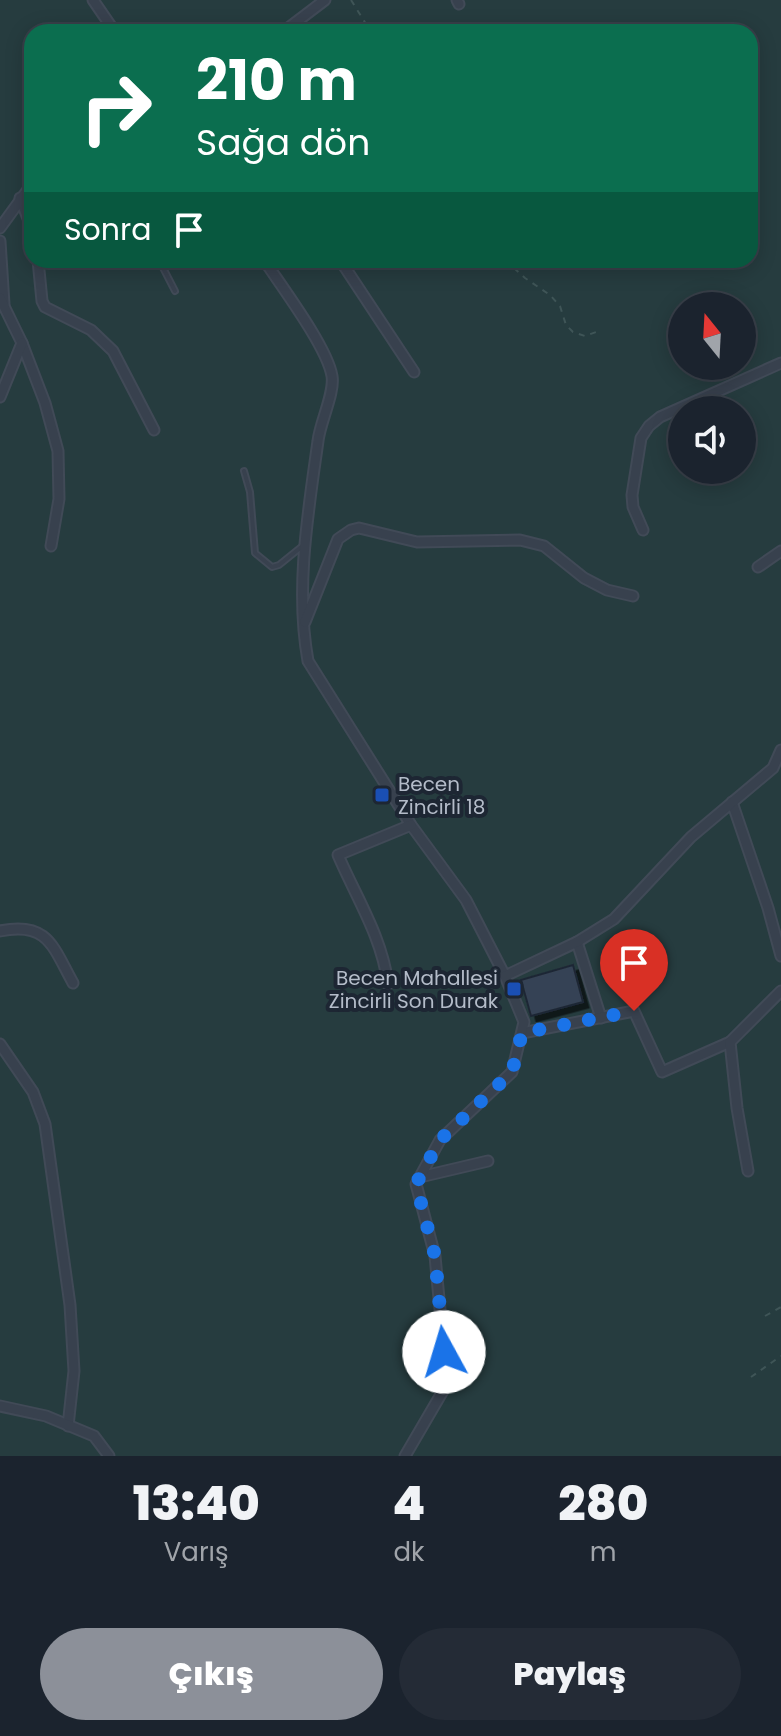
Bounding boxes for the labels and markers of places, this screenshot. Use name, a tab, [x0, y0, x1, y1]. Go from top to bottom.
place label: Becen Zincirli 18	[398, 770, 485, 821]
marker: Becen Zincirli 18	[373, 786, 391, 804]
pin	[600, 929, 668, 1011]
place label: Becen Mahallesi Zincirli Son Durak	[329, 964, 499, 1015]
marker: Becen Mahallesi Zincirli Son Durak	[505, 980, 523, 998]

